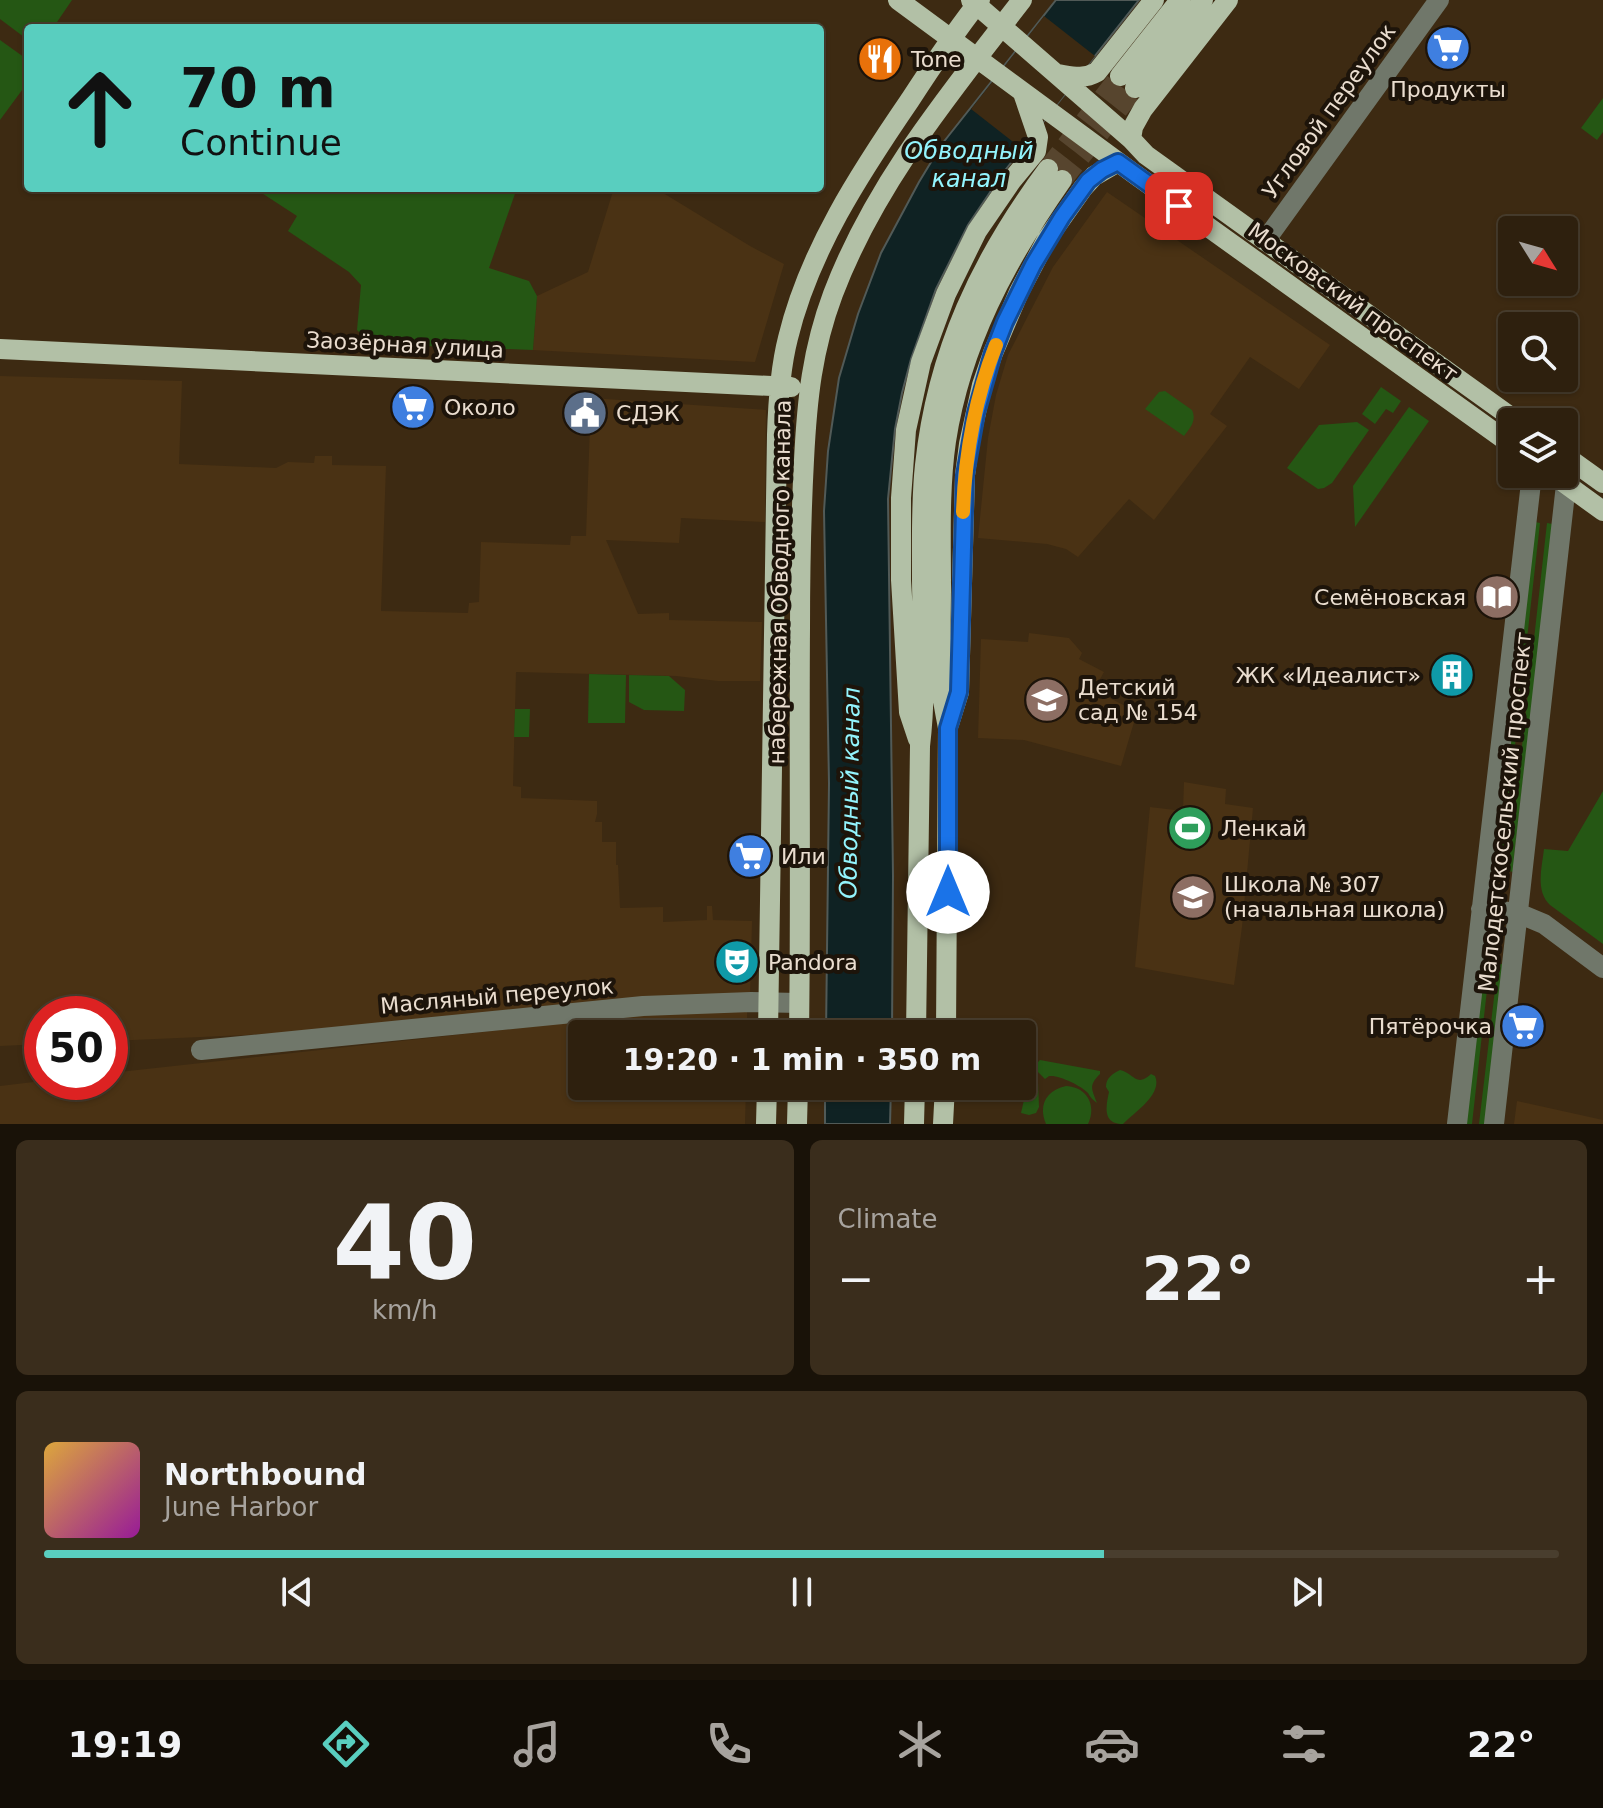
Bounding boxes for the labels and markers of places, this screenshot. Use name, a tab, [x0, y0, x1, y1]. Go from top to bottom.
supermarket icon: Продукты	[1424, 24, 1472, 72]
restaurant icon: Tone	[856, 35, 904, 83]
place label: Tone	[910, 47, 962, 72]
place label: Продукты	[1390, 77, 1506, 102]
pin	[1145, 172, 1213, 240]
supermarket icon: Около	[389, 383, 437, 431]
public building icon: СДЭК	[561, 389, 609, 437]
place label: Около	[444, 395, 516, 420]
place label: СДЭК	[616, 401, 680, 426]
library icon: Семёновская	[1473, 573, 1521, 621]
place label: Семёновская	[1314, 585, 1466, 610]
building icon: ЖК «Идеалист»	[1428, 651, 1476, 699]
place label: ЖК «Идеалист»	[1236, 663, 1421, 688]
place label: Детский сад № 154	[1078, 675, 1198, 725]
school or university icon: Детский сад № 154	[1023, 676, 1071, 724]
sports icon: Ленкай	[1166, 804, 1214, 852]
place label: Ленкай	[1221, 816, 1307, 841]
supermarket icon: Или	[726, 832, 774, 880]
place label: Или	[781, 844, 826, 869]
place label: Школа № 307 (начальная школа)	[1224, 872, 1445, 922]
school or university icon: Школа № 307 (начальная школа)	[1169, 873, 1217, 921]
theatre icon: Pandora	[713, 938, 761, 986]
place label: Pandora	[768, 950, 858, 975]
supermarket icon: Пятёрочка	[1499, 1002, 1547, 1050]
place label: Пятёрочка	[1369, 1014, 1492, 1039]

